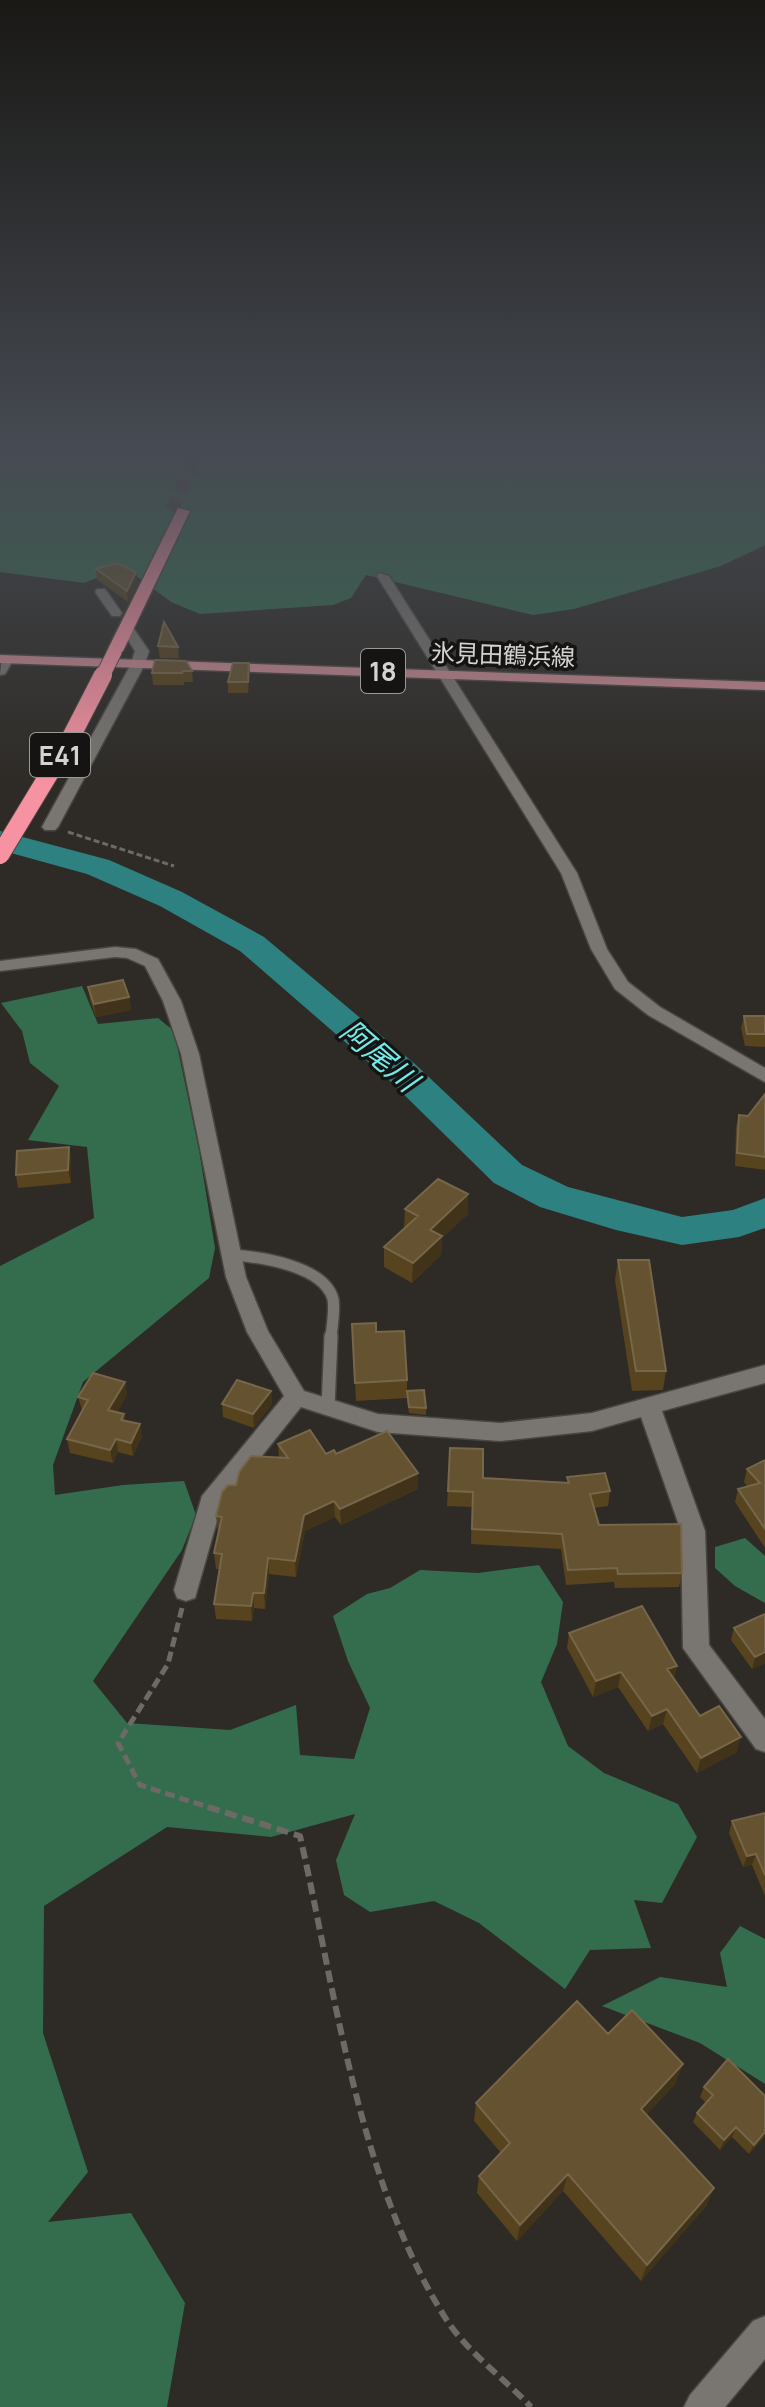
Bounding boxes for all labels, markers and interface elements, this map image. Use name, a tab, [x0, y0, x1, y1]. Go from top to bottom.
street label: 氷見田鶴浜線	[430, 635, 576, 673]
road number: 18	[361, 649, 405, 693]
road number: E41	[30, 733, 90, 777]
water label: 阿尾川	[333, 1010, 430, 1102]

